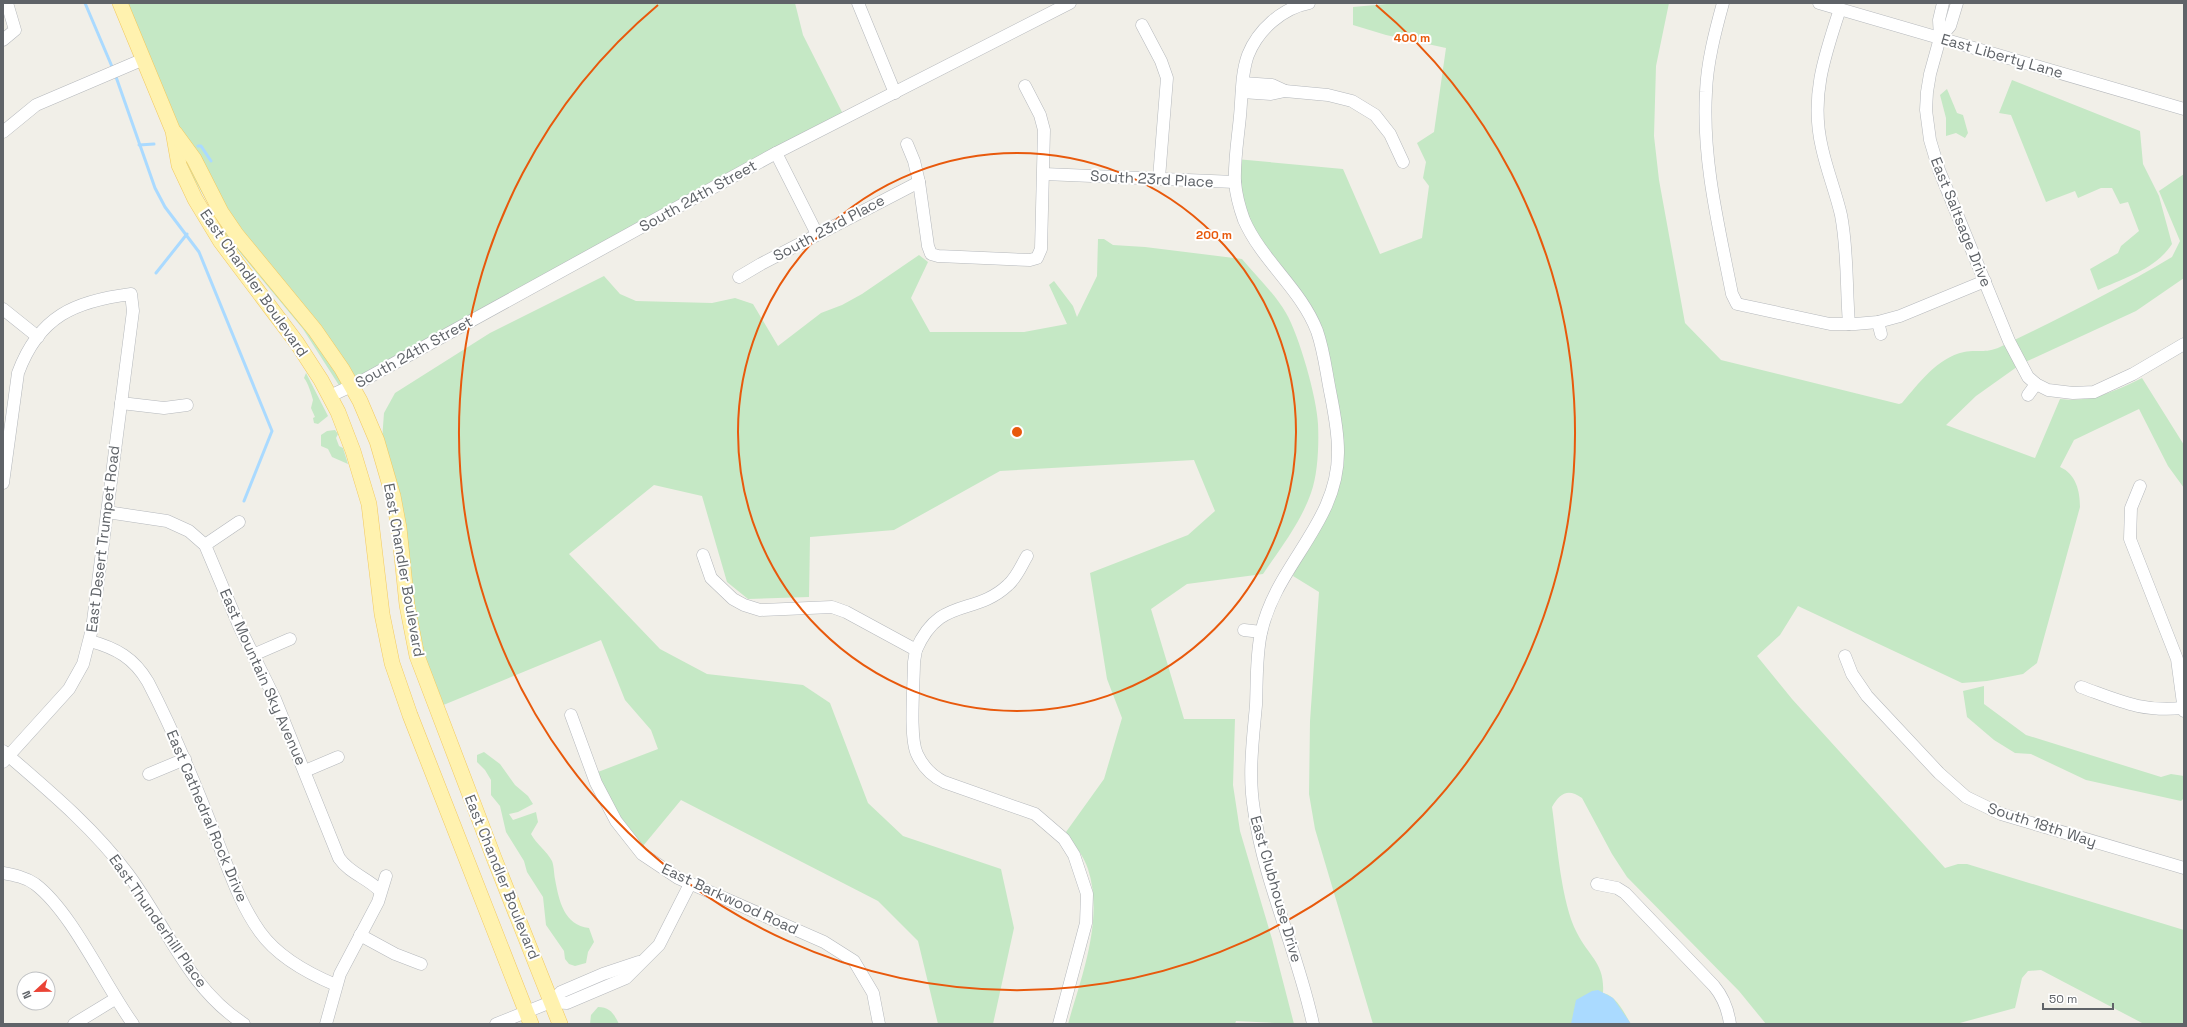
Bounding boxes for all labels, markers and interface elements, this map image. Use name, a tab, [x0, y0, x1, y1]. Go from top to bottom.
street label: East Liberty Lane	[1939, 29, 2066, 82]
text: 400 m	[1394, 30, 1430, 46]
street label: East Saltsage Drive	[1927, 154, 1996, 290]
street label: South 24th Street	[636, 155, 760, 236]
street label: South 23rd Place	[1090, 166, 1214, 191]
street label: South 23rd Place	[770, 190, 888, 265]
street label: East Chandler Boulevard	[196, 205, 313, 360]
text: 200 m	[1196, 227, 1232, 243]
street label: South 24th Street	[352, 311, 476, 392]
centre of rings	[1010, 425, 1024, 439]
street label: East Desert Trumpet Road	[82, 444, 123, 634]
street label: East Chandler Boulevard	[380, 482, 429, 658]
street label: East Mountain Sky Avenue	[216, 586, 311, 768]
street label: East Cathedral Rock Drive	[163, 727, 252, 905]
street label: East Chandler Boulevard	[461, 792, 544, 962]
street label: South 18th Way	[1985, 798, 2099, 851]
street label: East Clubhouse Drive	[1246, 813, 1307, 965]
street label: East Thunderhill Place	[105, 850, 212, 991]
street label: East Barkwood Road	[659, 859, 802, 939]
north arrow	[16, 971, 56, 1011]
scale bar	[2043, 985, 2113, 1011]
text: N	[19, 989, 35, 1001]
text: 50 m	[2049, 991, 2077, 1007]

